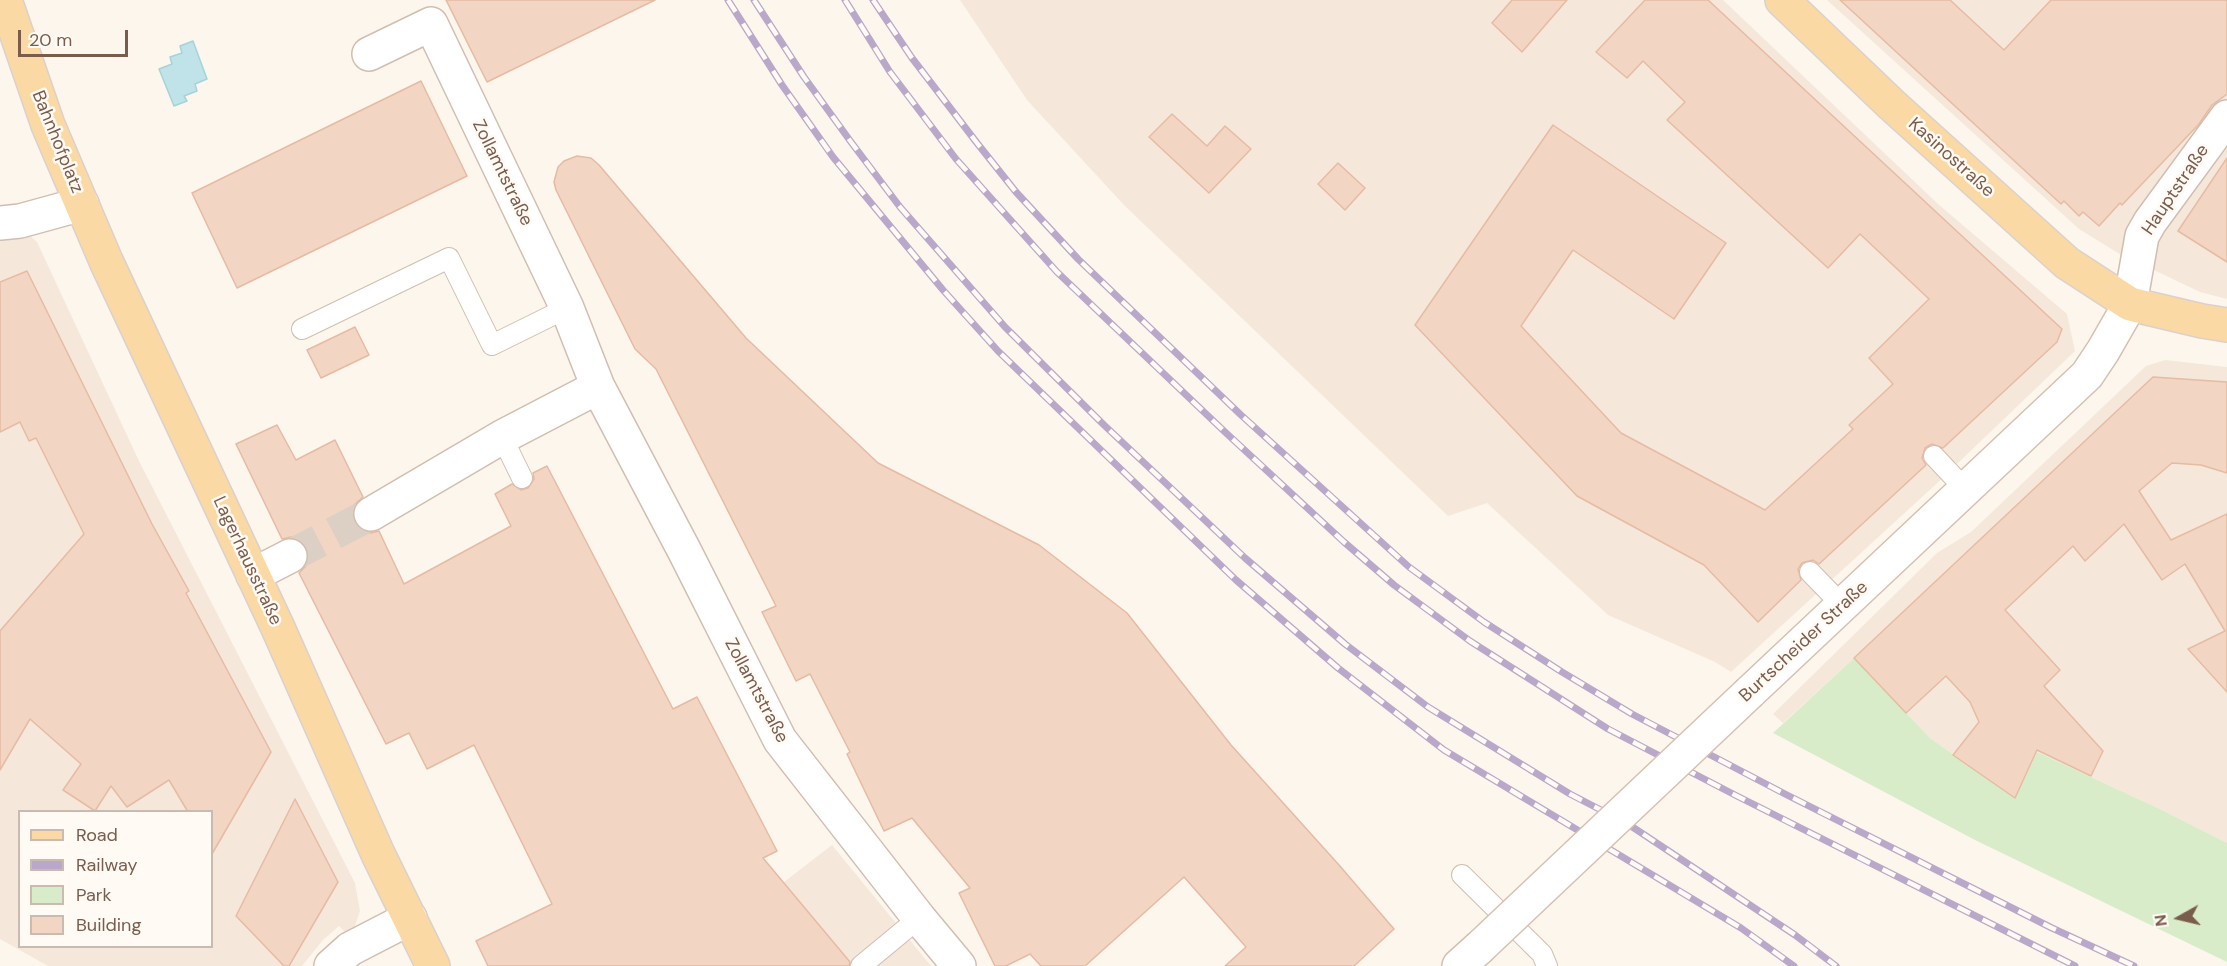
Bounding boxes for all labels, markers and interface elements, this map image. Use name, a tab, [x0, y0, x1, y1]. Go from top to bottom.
scale bar	[21, 18, 130, 56]
text: 20 m	[29, 28, 72, 52]
street label: Bahnhofplatz	[27, 88, 87, 196]
street label: Kasinostraße	[1904, 114, 1998, 202]
street label: Zollamtstraße	[467, 116, 537, 230]
street label: Hauptstraße	[2138, 141, 2214, 239]
street label: Lagerhausstraße	[208, 493, 286, 629]
street label: Burtscheider Straße	[1735, 577, 1873, 707]
street label: Zollamtstraße	[719, 635, 793, 747]
legend	[18, 810, 213, 948]
text: Road	[76, 823, 118, 847]
text: Railway	[76, 853, 138, 877]
text: Park	[76, 883, 112, 907]
north arrow	[2149, 888, 2209, 948]
text: Building	[76, 913, 141, 937]
text: N	[2149, 913, 2172, 928]

